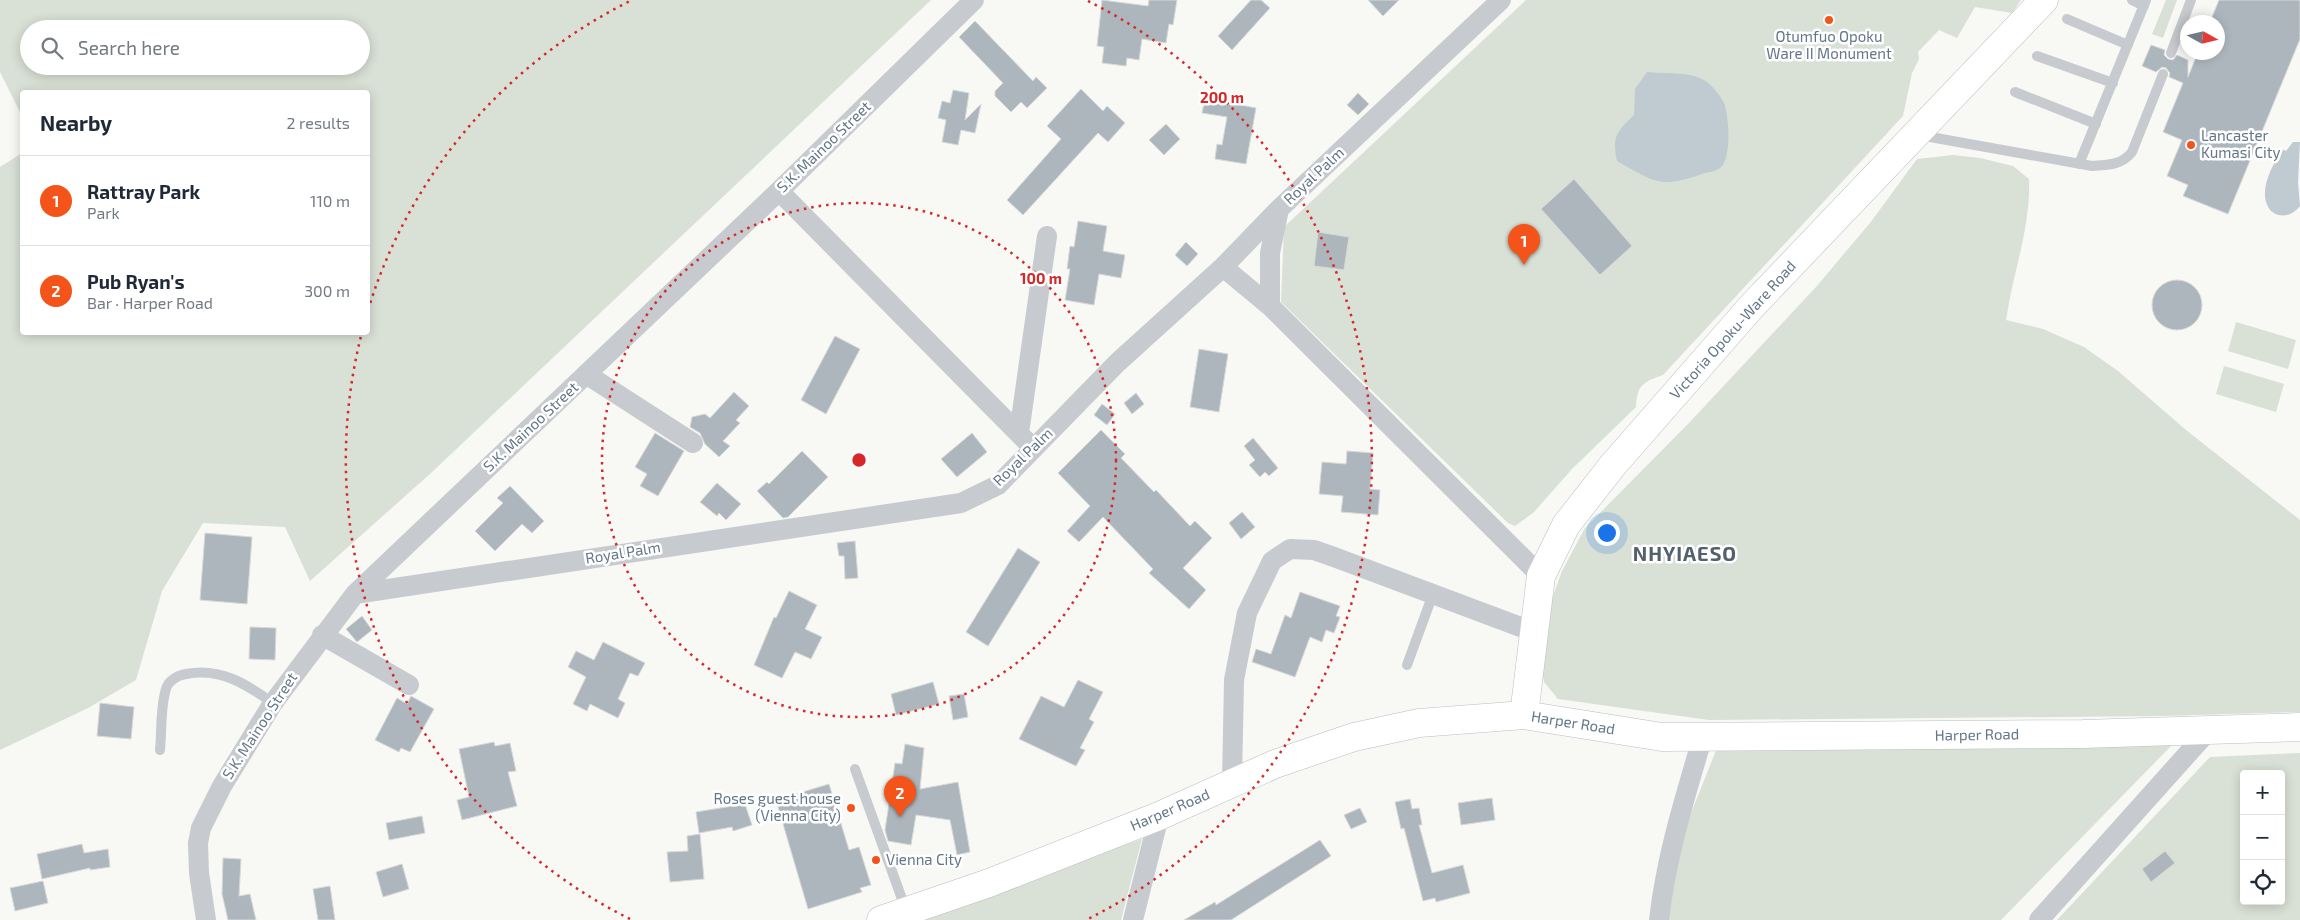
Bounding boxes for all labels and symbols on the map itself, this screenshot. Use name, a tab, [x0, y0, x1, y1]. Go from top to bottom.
marker: Otumfuo Opoku Ware II Monument	[1823, 14, 1835, 26]
north arrow	[2180, 15, 2225, 60]
place label: Otumfuo Opoku Ware II Monument	[1766, 27, 1892, 62]
text: 200 m	[1200, 88, 1244, 106]
street label: S.K. Mainoo Street	[773, 97, 874, 196]
place label: Lancaster Kumasi City	[2201, 126, 2280, 161]
marker: Lancaster Kumasi City	[2185, 139, 2197, 151]
street label: Royal Palm	[1279, 143, 1347, 208]
pin: 1	[1508, 224, 1540, 265]
street label: Victoria Opoku-Ware Road	[1665, 257, 1799, 402]
text: 100 m	[1020, 269, 1062, 287]
street label: S.K. Mainoo Street	[479, 377, 582, 475]
street label: Royal Palm	[989, 423, 1056, 489]
centre of rings	[850, 451, 868, 469]
your location	[1594, 520, 1620, 546]
street label: Royal Palm	[584, 537, 662, 567]
district label: NHYIAESO	[1633, 541, 1737, 565]
street label: S.K. Mainoo Street	[218, 669, 300, 782]
street label: Harper Road	[1530, 707, 1616, 738]
street label: Harper Road	[1935, 724, 2019, 744]
pin: 2	[884, 776, 916, 817]
street label: Harper Road	[1127, 784, 1212, 834]
place label: Roses guest house (Vienna City)	[714, 789, 841, 824]
marker: Roses guest house (Vienna City)	[845, 802, 857, 814]
place label: Vienna City	[886, 850, 962, 868]
marker: Vienna City	[870, 854, 882, 866]

